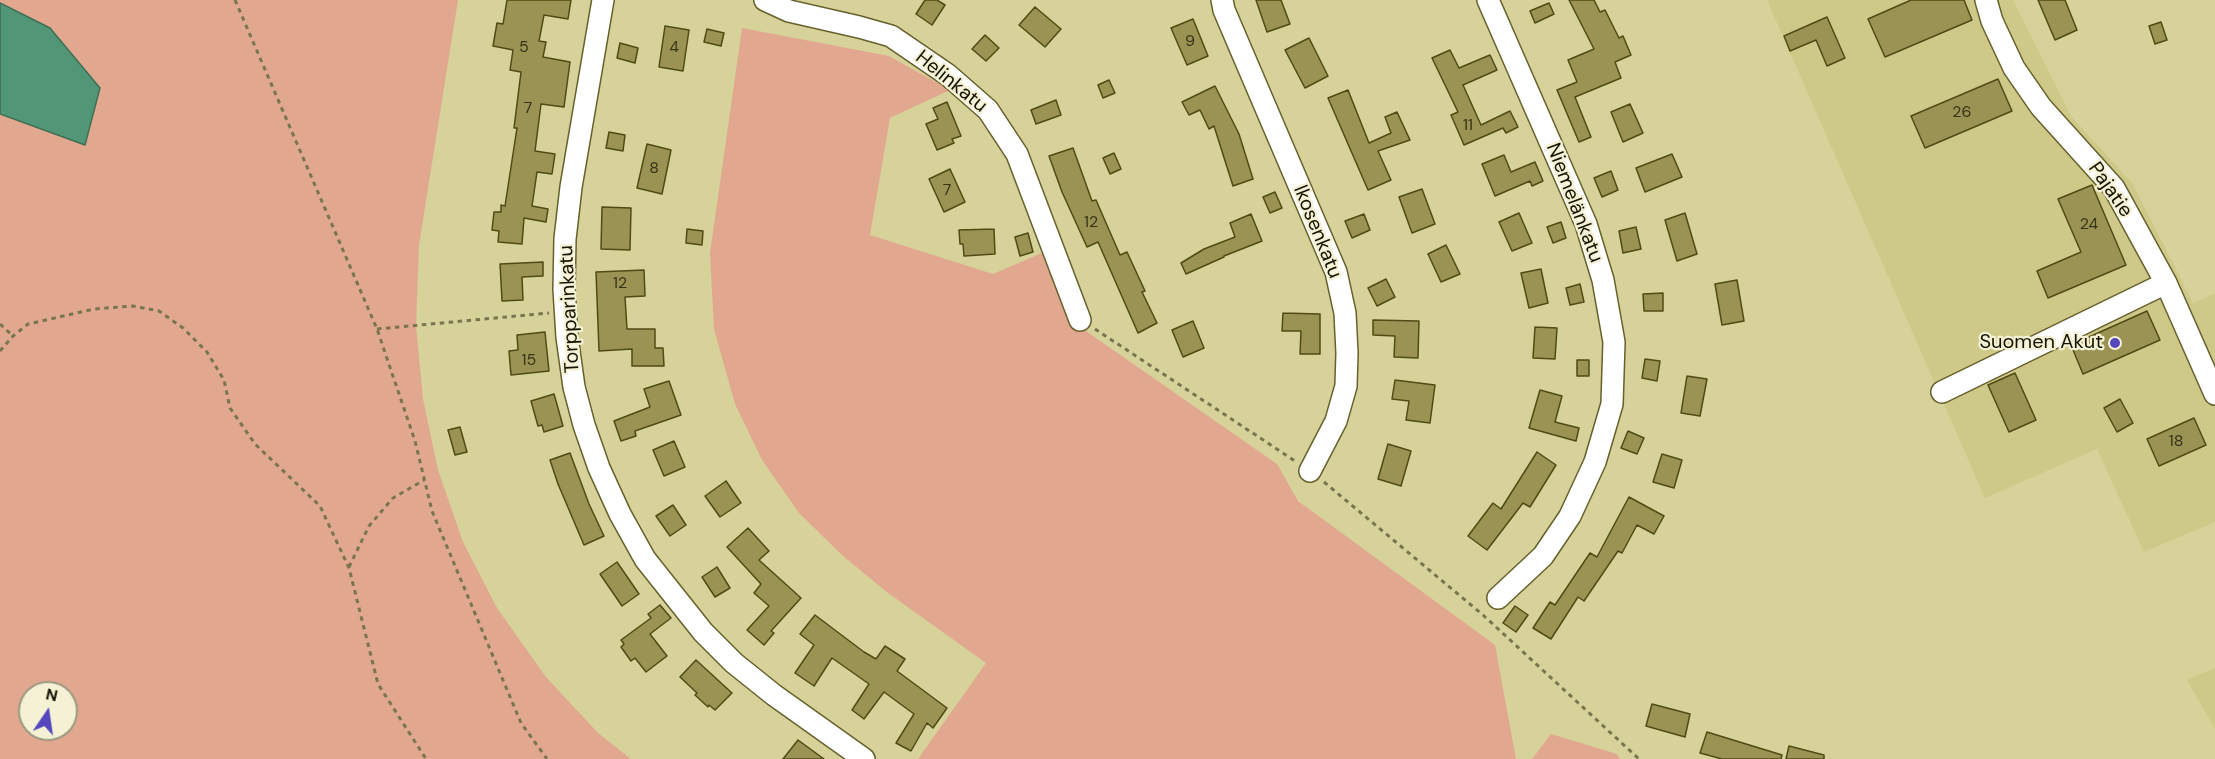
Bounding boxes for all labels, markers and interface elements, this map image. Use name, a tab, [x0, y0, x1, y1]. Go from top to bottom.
house number: 9	[1185, 32, 1195, 52]
house number: 5	[519, 38, 529, 58]
house number: 4	[669, 38, 679, 58]
street label: Helinkatu	[910, 46, 992, 118]
house number: 7	[524, 99, 532, 119]
house number: 26	[1952, 103, 1972, 123]
house number: 11	[1463, 116, 1473, 136]
street label: Niemelänkatu	[1540, 140, 1608, 266]
street label: Pajatie	[2083, 158, 2137, 222]
house number: 8	[649, 159, 659, 179]
house number: 7	[943, 181, 951, 201]
street label: Ikosenkatu	[1287, 182, 1347, 282]
house number: 12	[1084, 213, 1098, 233]
house number: 24	[2080, 215, 2098, 235]
street label: Torpparinkatu	[555, 244, 585, 374]
house number: 12	[613, 274, 627, 294]
place label: Suomen Akut	[1979, 331, 2103, 355]
marker: Suomen Akut	[2108, 336, 2122, 350]
house number: 15	[522, 351, 536, 371]
house number: 18	[2169, 432, 2183, 452]
north arrow	[18, 681, 78, 741]
text: N	[44, 683, 60, 706]

